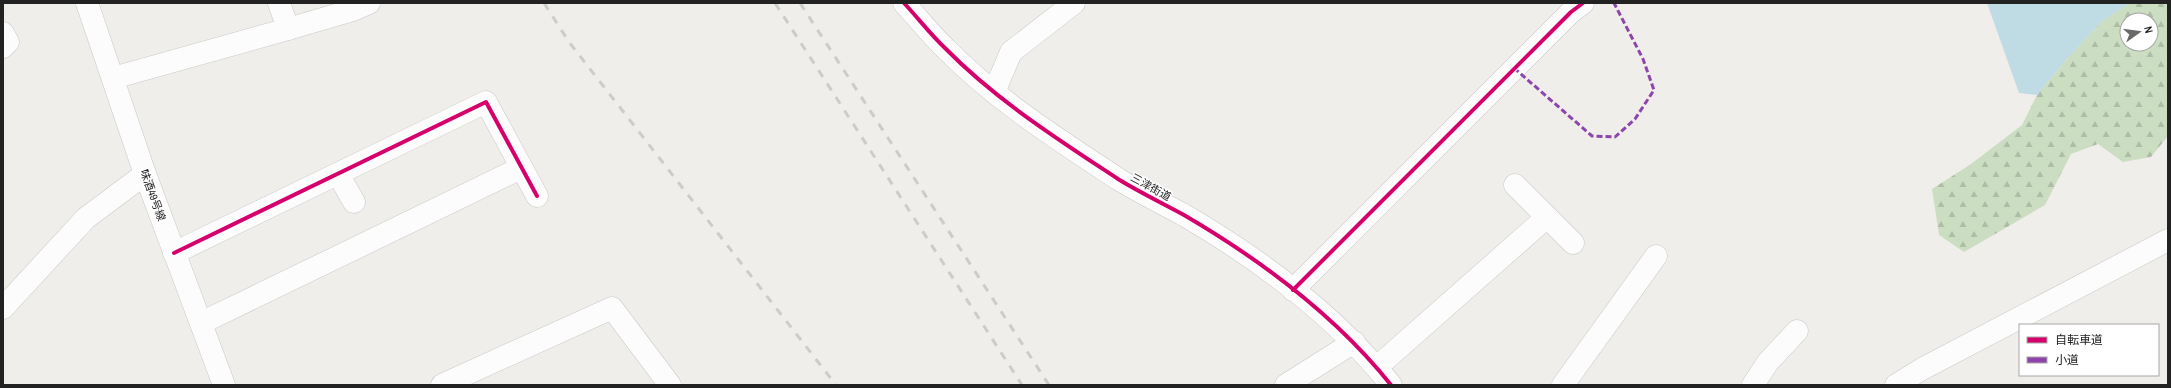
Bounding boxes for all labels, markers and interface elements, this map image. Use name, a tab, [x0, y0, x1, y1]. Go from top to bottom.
north arrow	[2119, 12, 2159, 52]
text: N	[2141, 25, 2156, 34]
street label: 味酒49号線	[137, 167, 169, 223]
street label: 三津街道	[1128, 170, 1174, 204]
legend	[2019, 324, 2159, 376]
text: 自転車道	[2055, 332, 2103, 348]
text: 小道	[2055, 352, 2079, 368]

